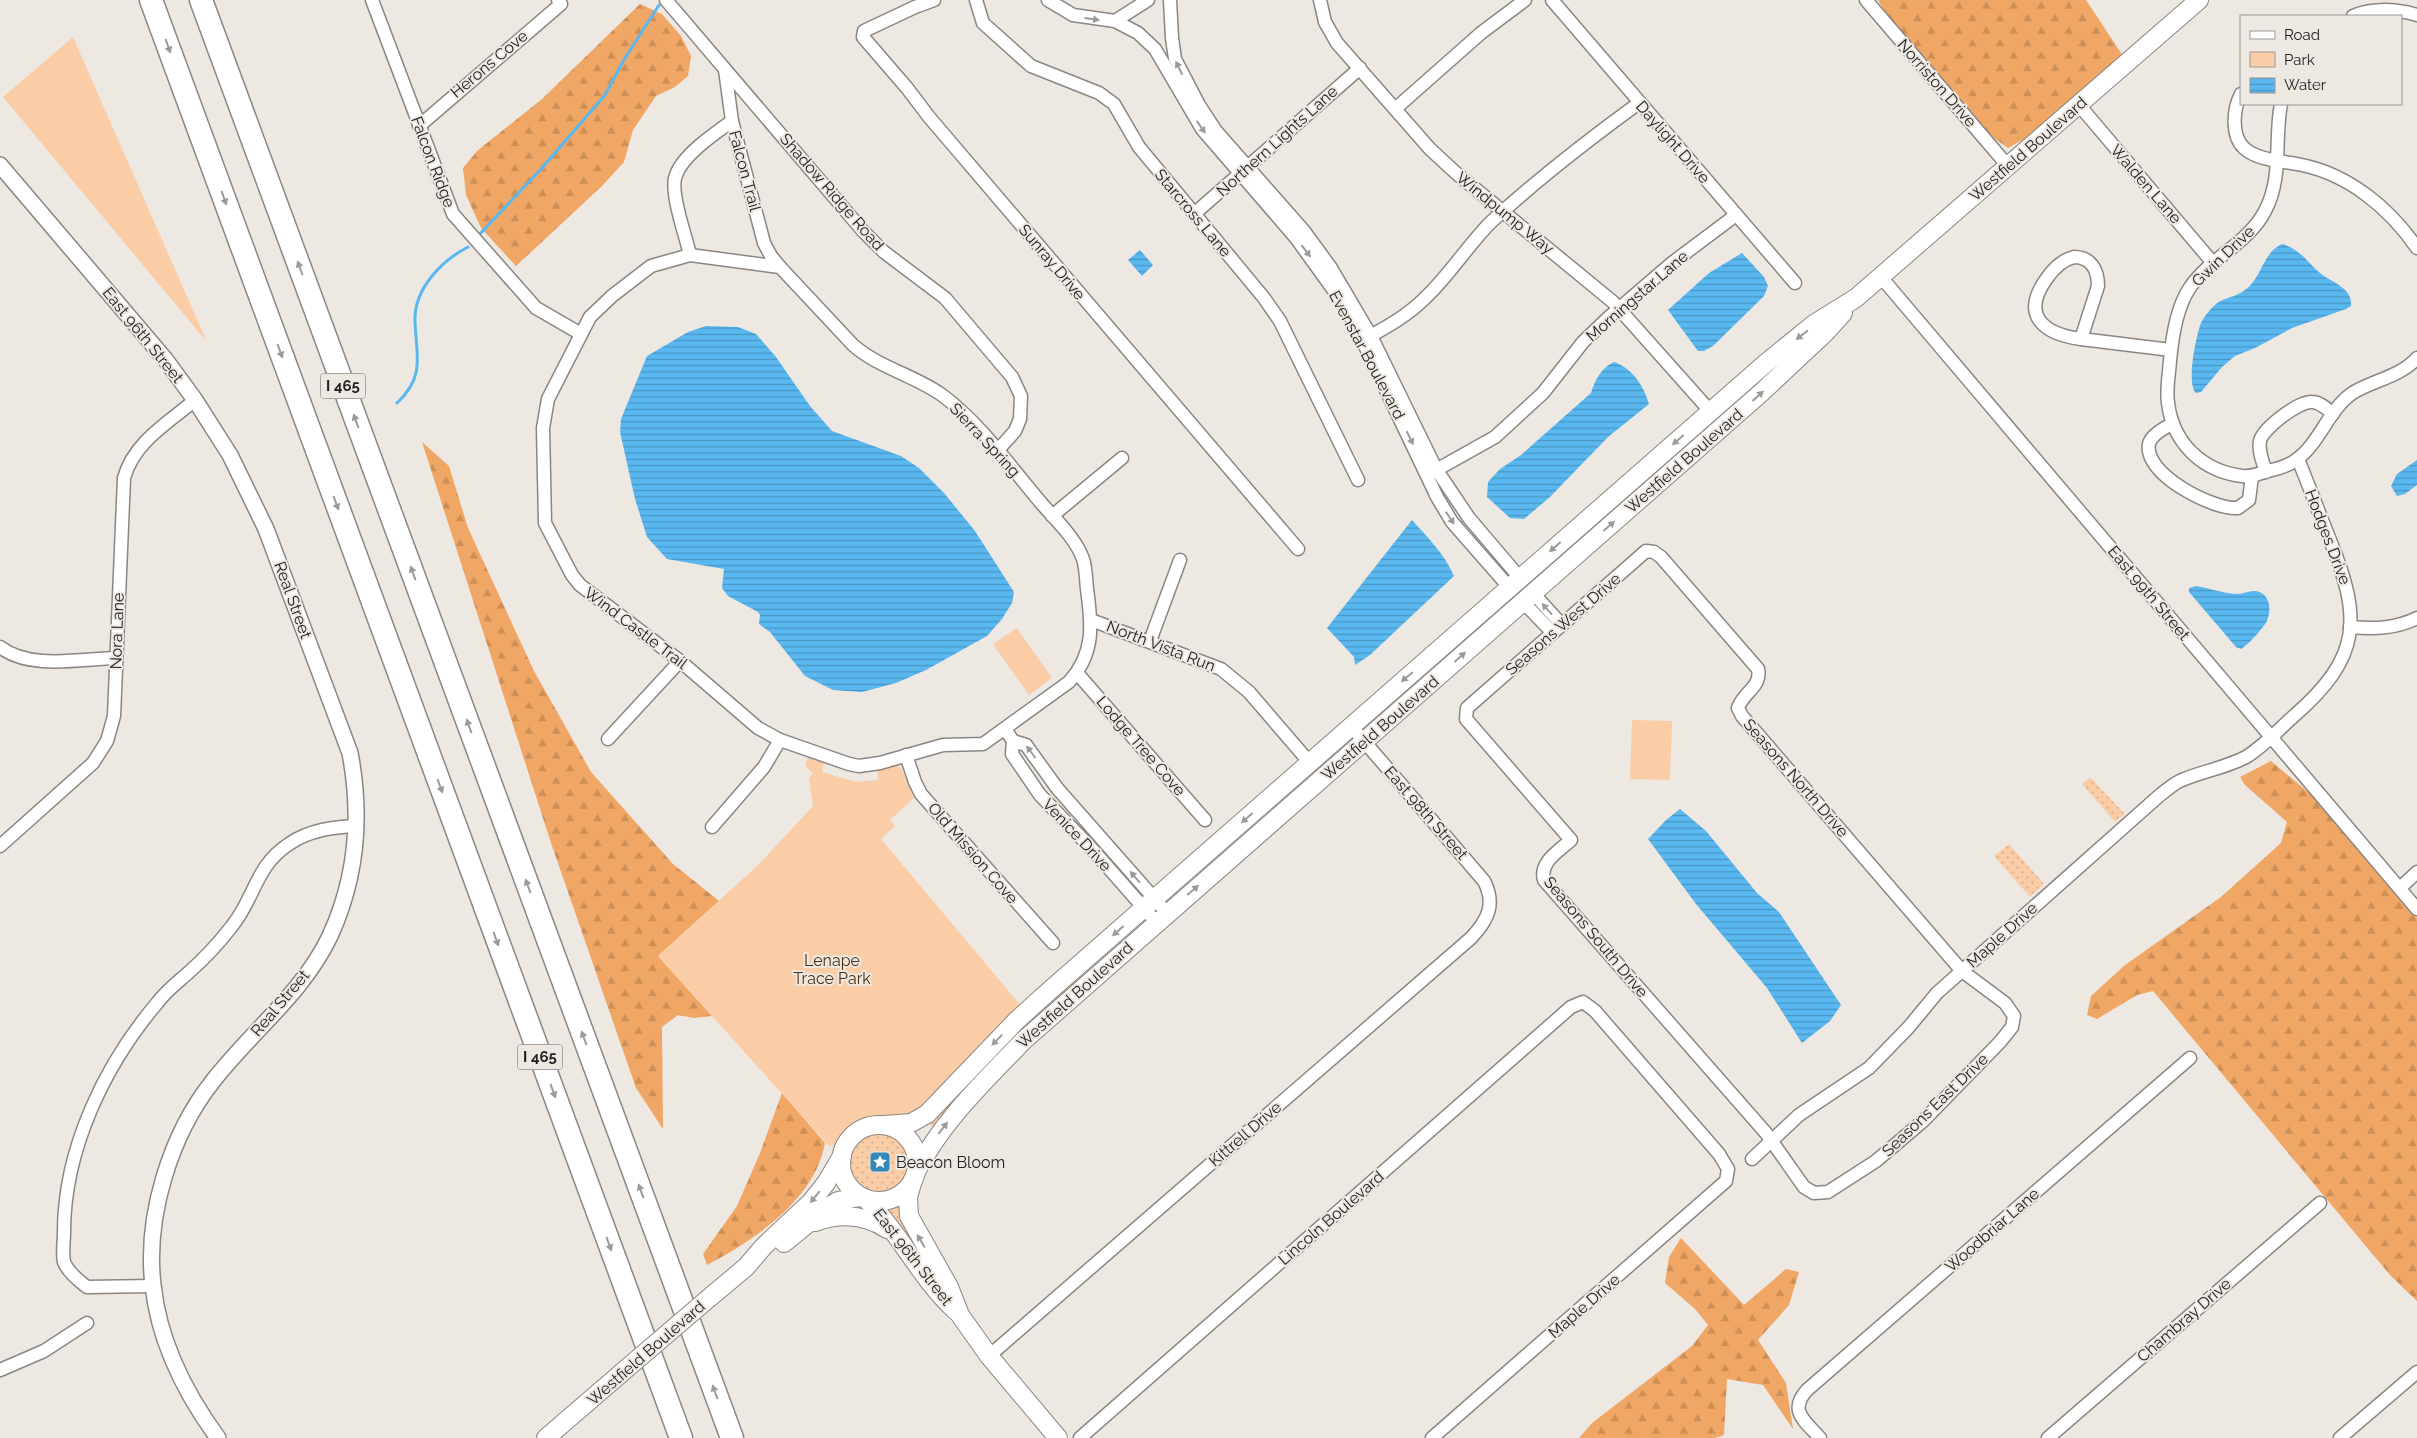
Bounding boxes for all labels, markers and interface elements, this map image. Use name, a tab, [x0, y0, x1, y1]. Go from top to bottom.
one-way arrow	[1085, 15, 1101, 23]
legend	[2240, 15, 2402, 105]
street label: Herons Cove	[447, 26, 531, 102]
text: Road	[2284, 26, 2320, 44]
street label: Norriston Drive	[1894, 35, 1980, 131]
one-way arrow	[164, 39, 172, 54]
text: Park	[2284, 51, 2315, 69]
one-way arrow	[1175, 61, 1183, 75]
text: Water	[2284, 76, 2327, 94]
street label: Northern Lights Lane	[1213, 82, 1341, 200]
street label: Westfield Boulevard	[1965, 93, 2091, 205]
street label: Daylight Drive	[1632, 97, 1714, 187]
street label: Falcon Ridge	[407, 114, 459, 210]
one-way arrow	[1196, 120, 1206, 134]
street label: Falcon Trail	[725, 128, 765, 214]
street label: Shadow Ridge Road	[776, 129, 888, 255]
street label: Walden Lane	[2107, 141, 2185, 227]
street label: Starcross Lane	[1151, 165, 1235, 261]
street label: Windpump Way	[1452, 168, 1558, 258]
one-way arrow	[221, 191, 228, 206]
street label: Sunray Drive	[1015, 220, 1089, 304]
street label: Gwin Drive	[2188, 222, 2258, 290]
one-way arrow	[1300, 244, 1311, 257]
street label: Morningstar Lane	[1582, 247, 1692, 345]
one-way arrow	[296, 261, 303, 276]
street label: East 96th Street	[99, 283, 188, 387]
street label: Evenstar Boulevard	[1325, 287, 1409, 423]
one-way arrow	[1795, 329, 1808, 340]
one-way arrow	[276, 344, 284, 359]
road number: I 465	[320, 374, 366, 398]
one-way arrow	[1751, 390, 1763, 402]
street label: Sierra Spring	[946, 399, 1024, 481]
street label: Westfield Boulevard	[1621, 405, 1747, 517]
one-way arrow	[352, 414, 360, 428]
one-way arrow	[1406, 431, 1414, 445]
one-way arrow	[1672, 434, 1684, 445]
street label: Hodges Drive	[2301, 487, 2355, 587]
one-way arrow	[333, 496, 340, 511]
one-way arrow	[1445, 511, 1455, 525]
one-way arrow	[1603, 520, 1615, 532]
one-way arrow	[1549, 541, 1562, 552]
street label: East 99th Street	[2104, 542, 2194, 645]
street label: Real Street	[270, 559, 316, 642]
one-way arrow	[409, 565, 417, 580]
street label: Seasons West Drive	[1502, 569, 1624, 679]
street label: Wind Castle Trail	[581, 583, 692, 673]
street label: Nora Lane	[106, 592, 128, 670]
one-way arrow	[1541, 603, 1553, 615]
street label: North Vista Run	[1104, 617, 1218, 675]
one-way arrow	[1454, 651, 1466, 663]
one-way arrow	[1402, 671, 1414, 683]
street label: Westfield Boulevard	[1317, 672, 1443, 784]
street label: Lodge Tree Cove	[1093, 692, 1189, 800]
street label: Seasons North Drive	[1739, 715, 1853, 841]
one-way arrow	[465, 718, 473, 733]
one-way arrow	[1026, 745, 1036, 759]
street label: East 98th Street	[1380, 762, 1472, 864]
one-way arrow	[437, 779, 444, 794]
street label: Venice Drive	[1039, 795, 1115, 875]
street label: Old Mission Cove	[924, 799, 1022, 907]
one-way arrow	[1241, 813, 1254, 824]
one-way arrow	[1129, 871, 1141, 883]
street label: Seasons South Drive	[1540, 873, 1652, 1001]
one-way arrow	[524, 878, 531, 893]
one-way arrow	[1187, 885, 1200, 896]
street label: Maple Drive	[1963, 898, 2041, 972]
one-way arrow	[1112, 925, 1124, 937]
one-way arrow	[493, 932, 501, 946]
street label: Westfield Boulevard	[1013, 938, 1137, 1052]
park label: Lenape Trace Park	[793, 951, 871, 988]
street label: Real Street	[247, 966, 314, 1040]
one-way arrow	[580, 1030, 588, 1045]
one-way arrow	[992, 1034, 1004, 1046]
road number: I 465	[518, 1044, 562, 1070]
street label: Seasons East Drive	[1878, 1050, 1992, 1160]
one-way arrow	[550, 1084, 557, 1099]
street label: Kittrell Drive	[1205, 1097, 1285, 1171]
one-way arrow	[937, 1122, 948, 1135]
place icon: Beacon Bloom	[868, 1150, 892, 1174]
place label: Beacon Bloom	[896, 1153, 1005, 1172]
street label: Lincoln Boulevard	[1274, 1167, 1388, 1269]
one-way arrow	[637, 1183, 644, 1198]
street label: Woodbriar Lane	[1941, 1184, 2043, 1276]
one-way arrow	[809, 1190, 820, 1203]
street label: East 96th Street	[869, 1205, 957, 1310]
one-way arrow	[917, 1235, 926, 1248]
one-way arrow	[605, 1237, 613, 1252]
street label: Maple Drive	[1544, 1270, 1624, 1342]
street label: Chambray Drive	[2133, 1274, 2235, 1366]
street label: Westfield Boulevard	[583, 1297, 709, 1409]
one-way arrow	[711, 1384, 719, 1399]

